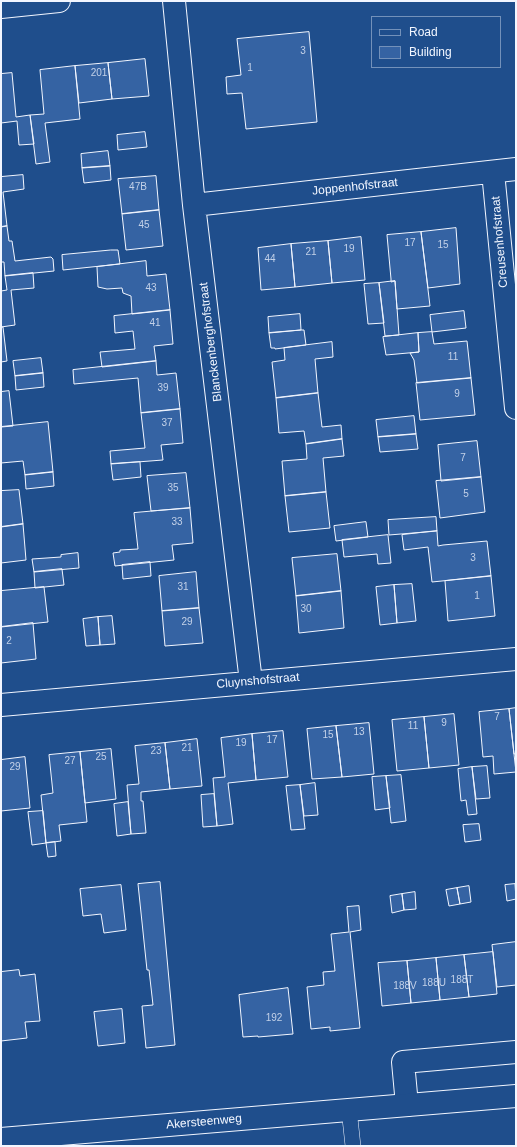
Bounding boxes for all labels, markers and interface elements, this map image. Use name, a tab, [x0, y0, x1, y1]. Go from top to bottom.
legend	[371, 16, 501, 68]
text: Road	[409, 25, 438, 39]
house number: 3	[300, 45, 306, 57]
text: Building	[409, 45, 452, 59]
house number: 1	[247, 62, 253, 74]
house number: 201	[91, 67, 107, 79]
street label: Joppenhofstraat	[311, 175, 399, 199]
house number: 47B	[129, 181, 147, 193]
street label: Creusenhofstraat	[489, 196, 511, 288]
house number: 45	[138, 219, 150, 231]
house number: 17	[404, 237, 416, 249]
house number: 15	[437, 239, 449, 251]
house number: 19	[343, 243, 355, 255]
house number: 21	[305, 246, 317, 258]
house number: 44	[264, 253, 276, 265]
house number: 43	[145, 282, 157, 294]
street label: Blanckenberghofstraat	[197, 282, 225, 402]
house number: 41	[149, 317, 161, 329]
house number: 11	[448, 351, 458, 363]
house number: 39	[157, 382, 169, 394]
house number: 9	[454, 388, 460, 400]
house number: 37	[161, 417, 173, 429]
house number: 7	[460, 452, 466, 464]
house number: 35	[167, 482, 179, 494]
house number: 5	[463, 488, 469, 500]
house number: 33	[171, 516, 183, 528]
house number: 3	[470, 552, 476, 564]
house number: 31	[177, 581, 189, 593]
house number: 1	[474, 590, 480, 602]
house number: 30	[300, 603, 312, 615]
house number: 29	[181, 616, 193, 628]
house number: 2	[6, 635, 12, 647]
street label: Cluynshofstraat	[216, 670, 300, 692]
house number: 7	[494, 711, 500, 723]
house number: 9	[441, 717, 447, 729]
house number: 11	[408, 720, 418, 732]
house number: 13	[353, 726, 365, 738]
house number: 15	[322, 729, 334, 741]
house number: 17	[266, 734, 278, 746]
house number: 19	[235, 737, 247, 749]
house number: 21	[181, 742, 193, 754]
house number: 23	[150, 745, 162, 757]
house number: 25	[95, 751, 107, 763]
house number: 27	[64, 755, 76, 767]
house number: 29	[9, 761, 21, 773]
house number: 188T	[451, 974, 473, 986]
house number: 188U	[422, 977, 446, 989]
house number: 188V	[393, 980, 417, 992]
house number: 192	[266, 1012, 282, 1024]
street label: Akersteenweg	[165, 1112, 243, 1132]

